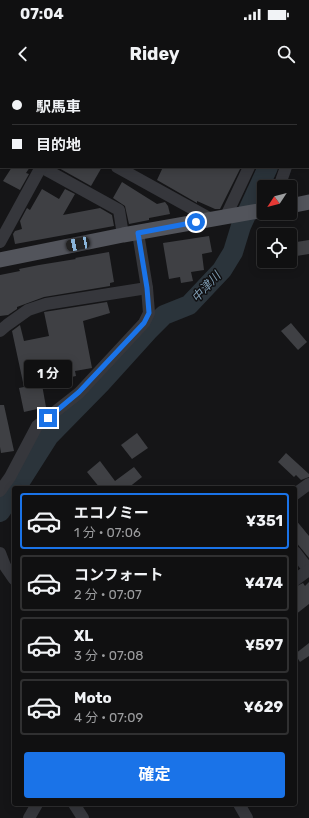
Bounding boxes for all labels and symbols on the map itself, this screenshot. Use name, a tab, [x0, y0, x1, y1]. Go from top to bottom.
north arrow	[257, 180, 297, 220]
route start	[187, 213, 205, 231]
car	[65, 236, 91, 252]
water label: 中津川	[189, 268, 225, 305]
callout: 1 分	[24, 360, 72, 388]
route end	[39, 409, 57, 427]

